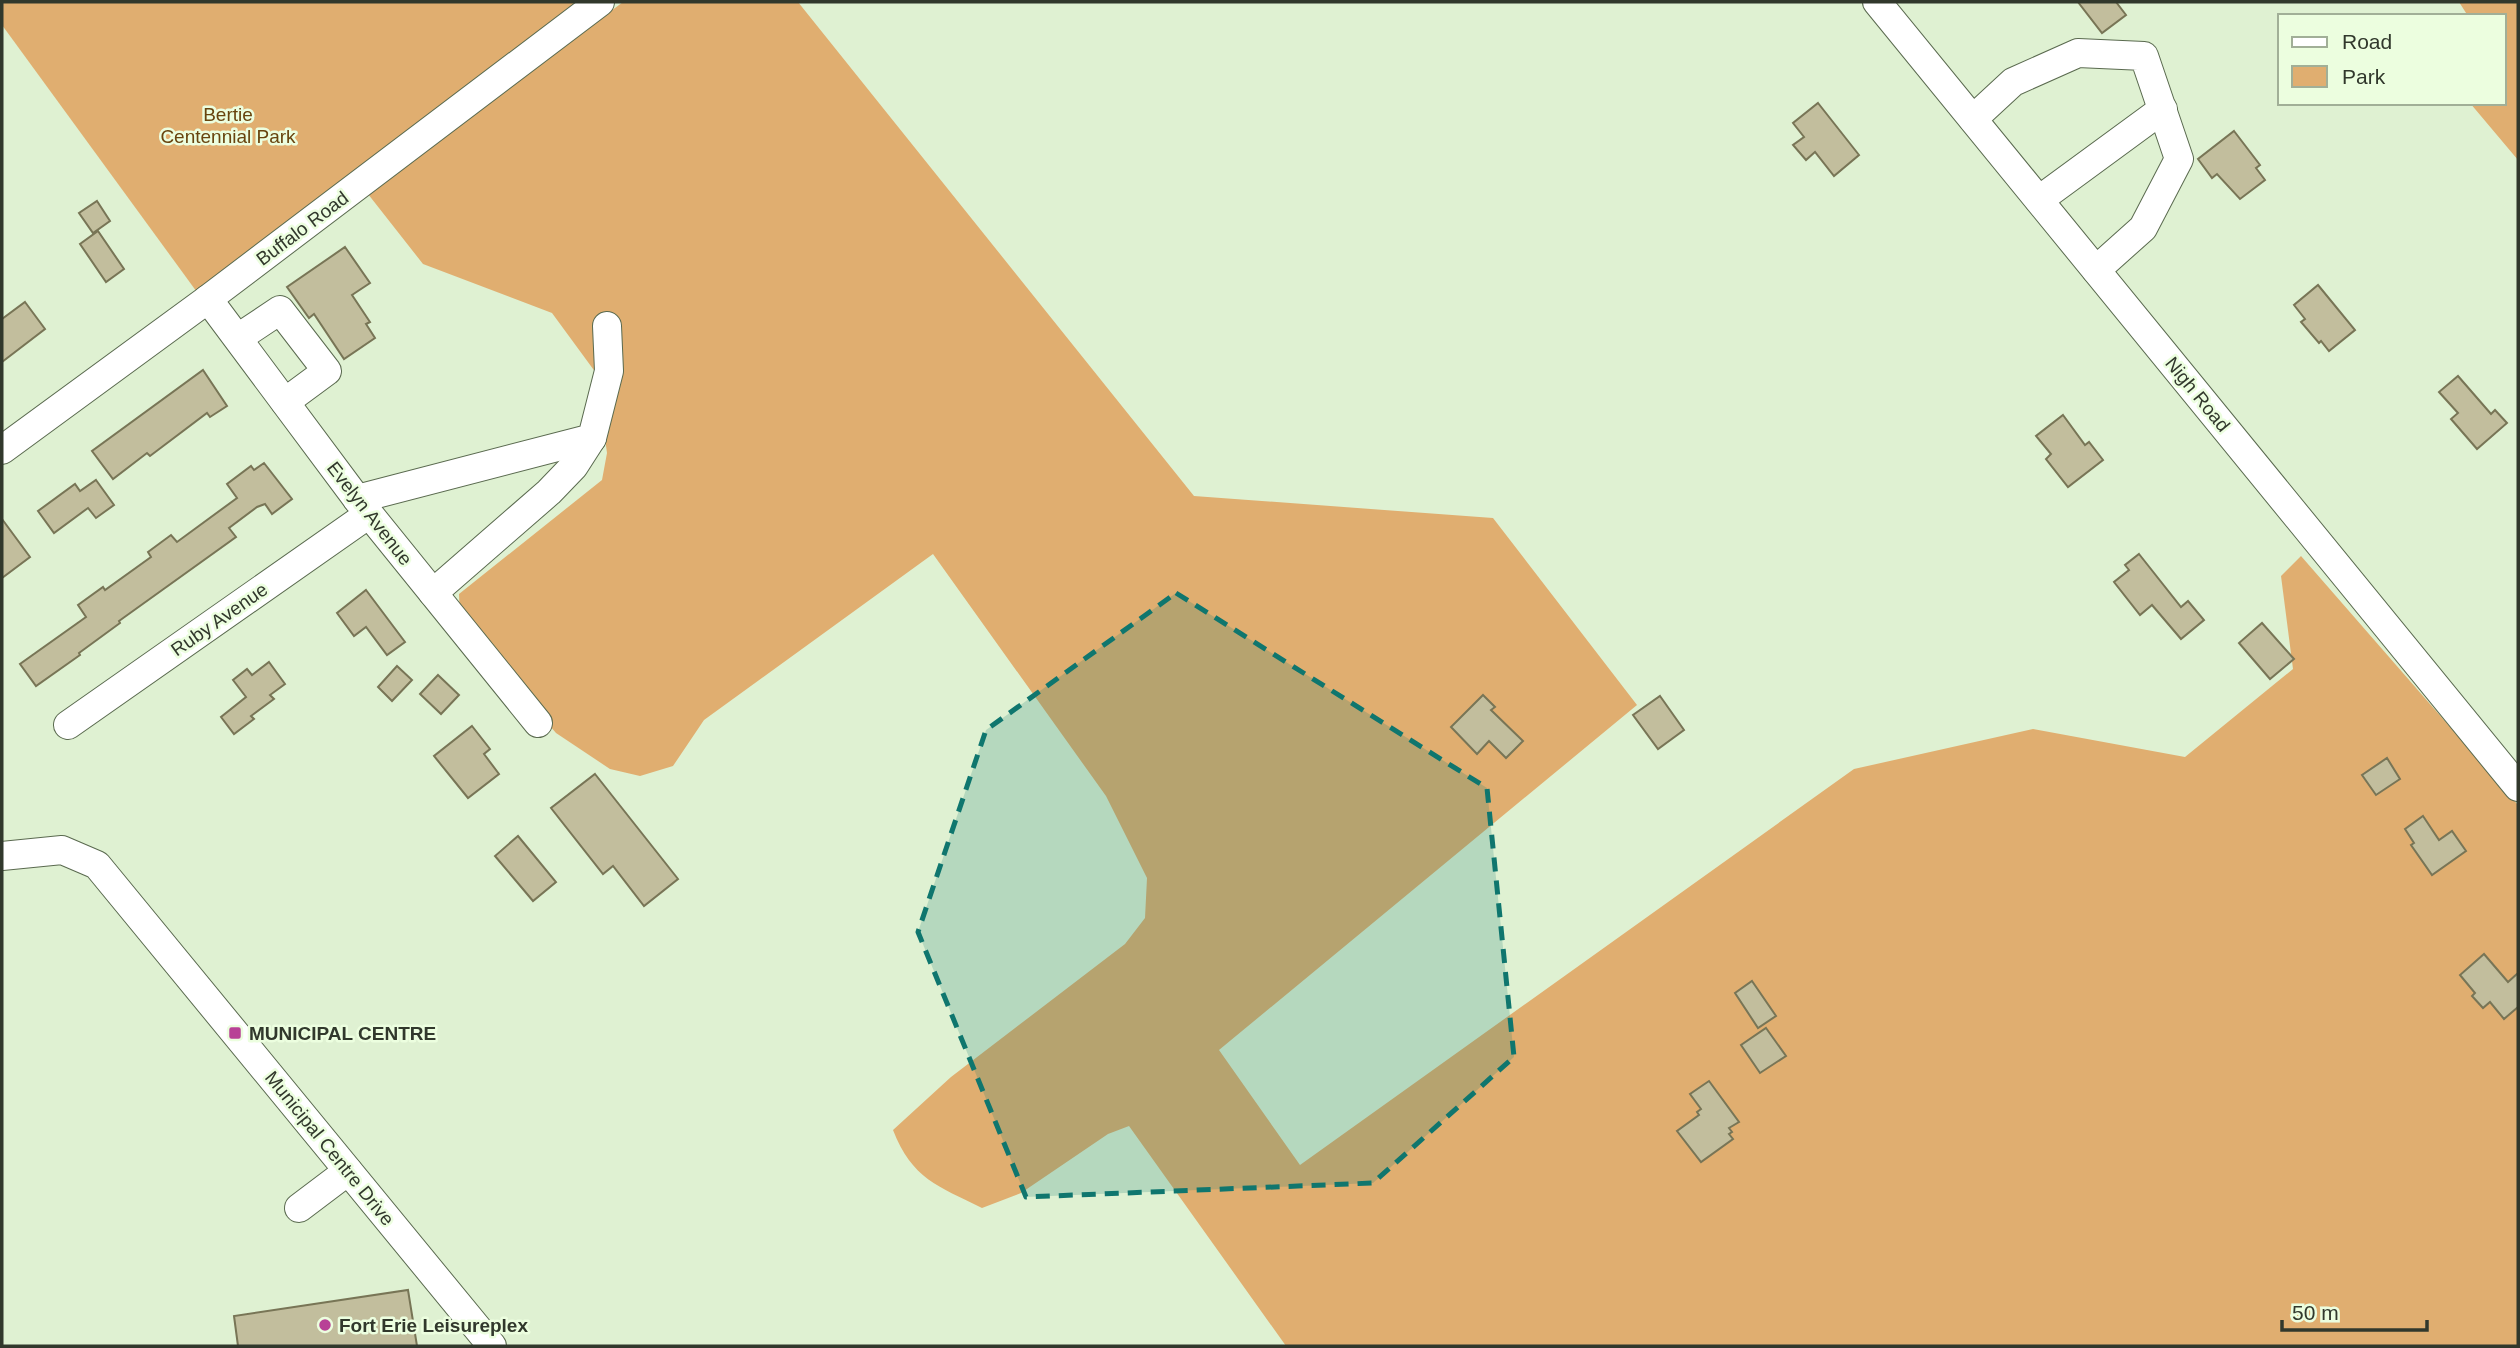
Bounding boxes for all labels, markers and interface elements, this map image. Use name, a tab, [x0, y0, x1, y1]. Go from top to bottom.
legend	[2278, 14, 2506, 105]
text: Road	[2342, 30, 2392, 53]
text: Park	[2342, 65, 2386, 88]
park label: Bertie Centennial Park	[160, 104, 296, 147]
street label: Buffalo Road	[252, 187, 352, 270]
street label: Nigh Road	[2161, 353, 2234, 436]
street label: Evelyn Avenue	[323, 457, 416, 569]
street label: Ruby Avenue	[167, 578, 271, 660]
place label: MUNICIPAL CENTRE	[249, 1023, 436, 1044]
marker: MUNICIPAL CENTRE	[227, 1025, 243, 1041]
street label: Municipal Centre Drive	[261, 1067, 398, 1230]
scale bar	[2282, 1288, 2427, 1332]
text: 50 m	[2292, 1301, 2339, 1324]
place label: Fort Erie Leisureplex	[339, 1315, 528, 1336]
marker: Fort Erie Leisureplex	[317, 1317, 333, 1333]

